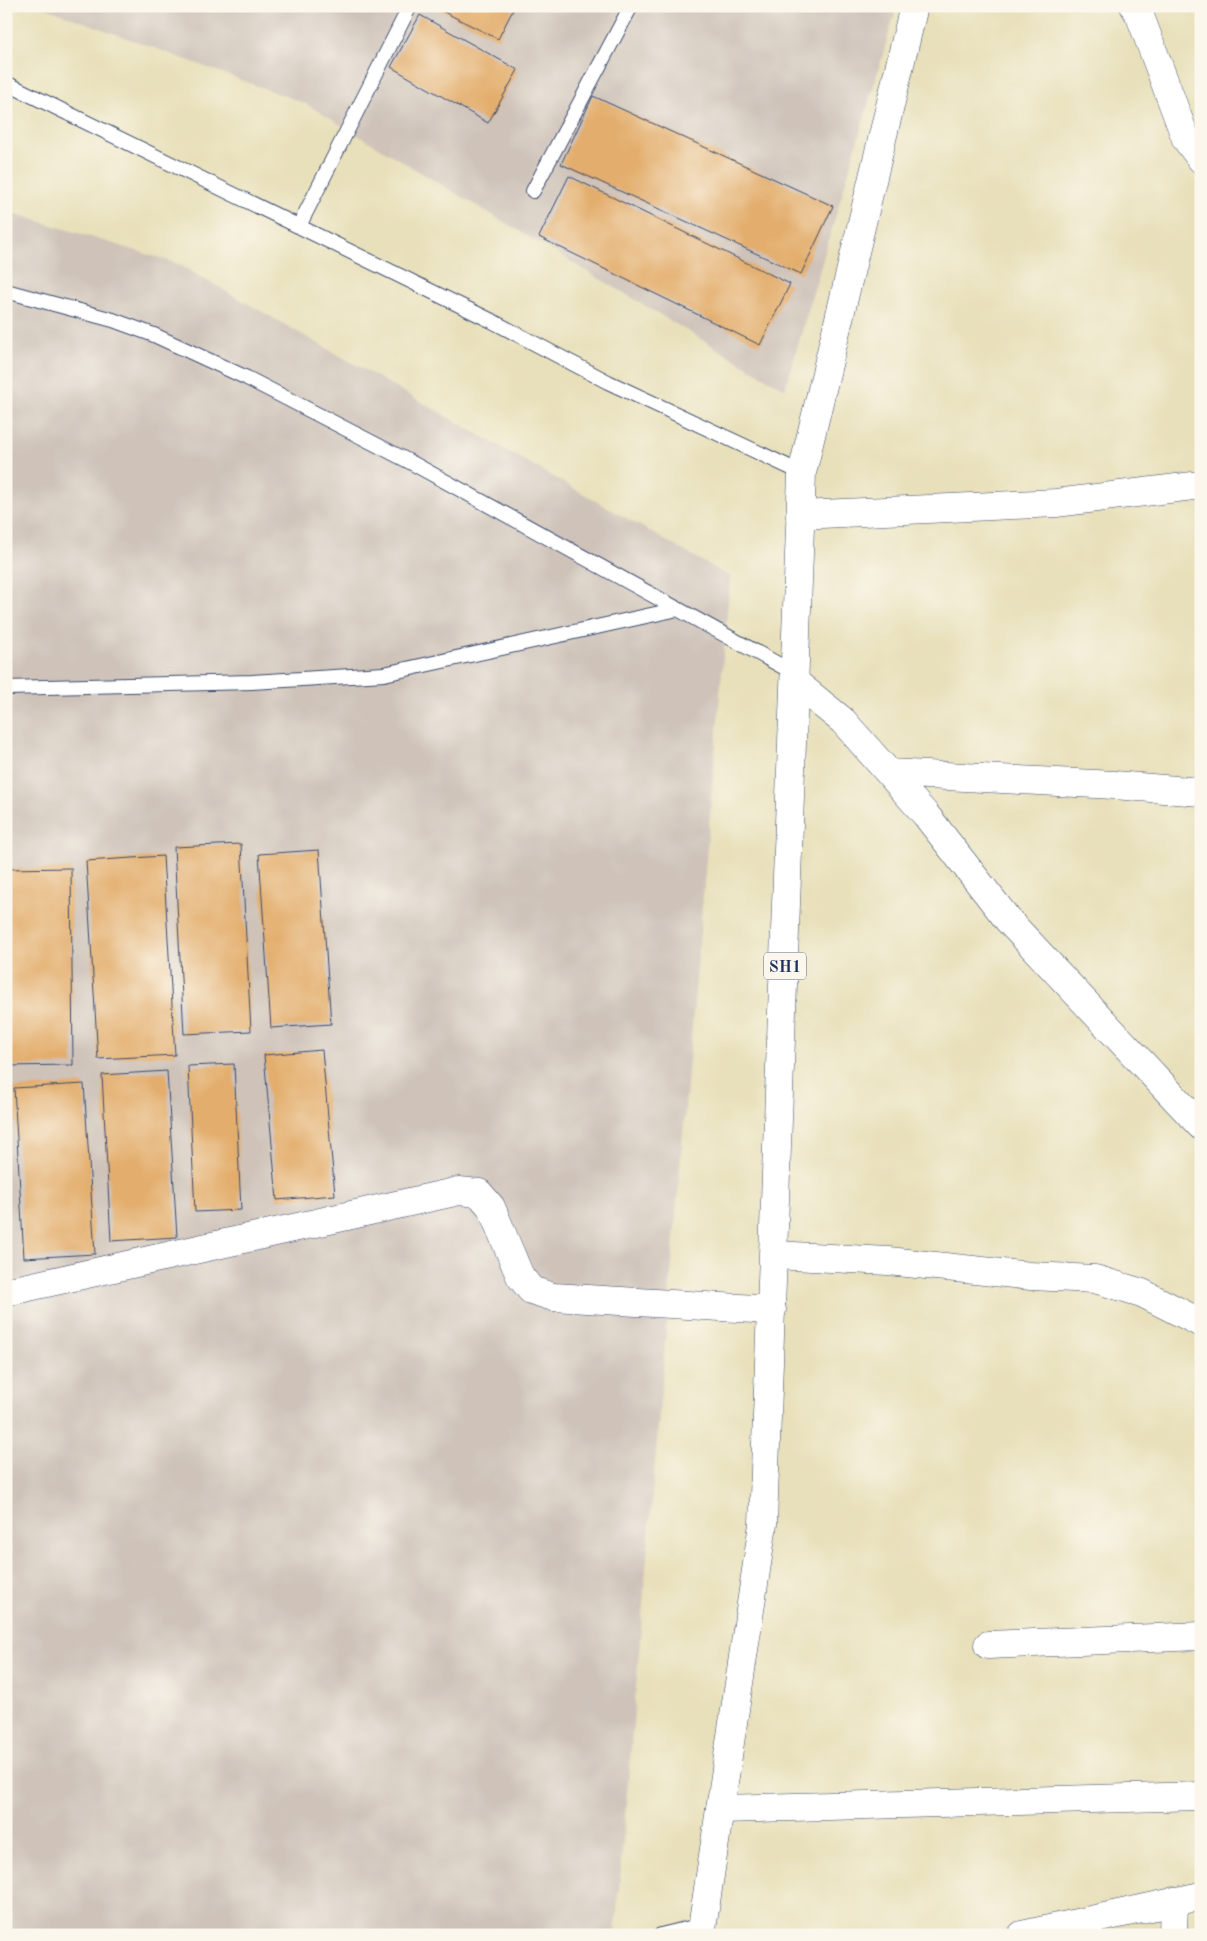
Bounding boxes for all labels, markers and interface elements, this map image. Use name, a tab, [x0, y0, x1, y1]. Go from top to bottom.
road number: SH1	[764, 952, 806, 979]

